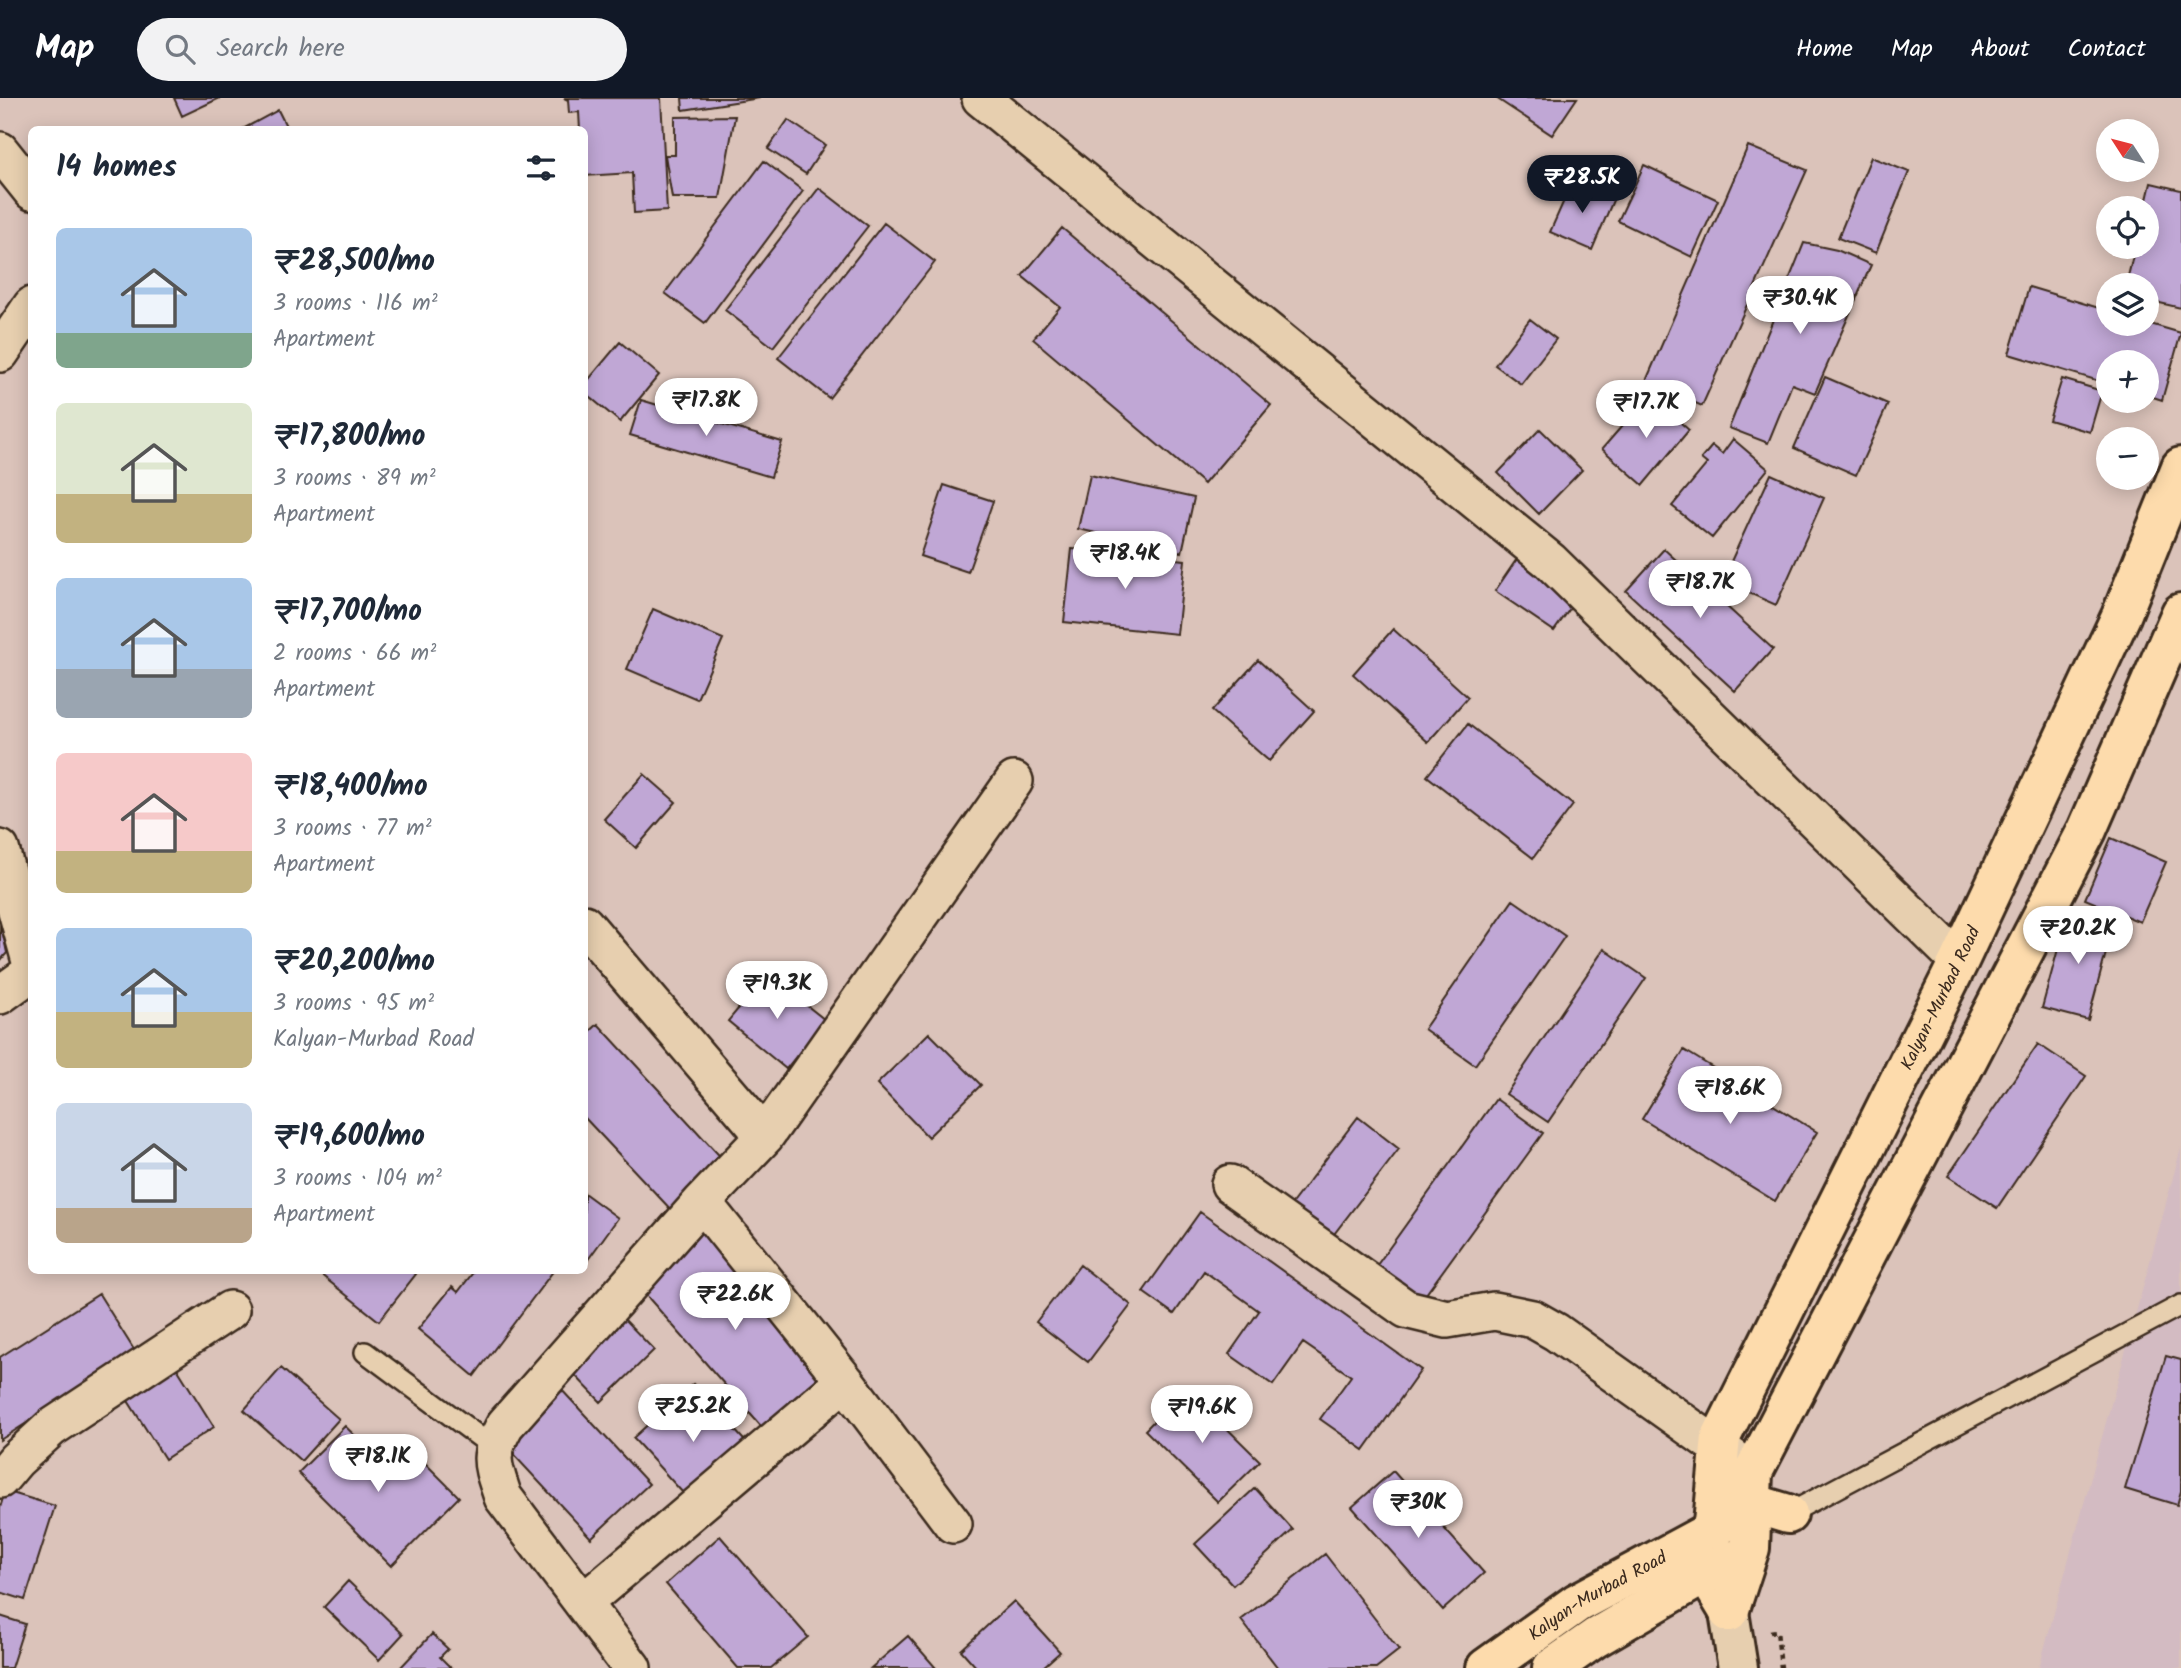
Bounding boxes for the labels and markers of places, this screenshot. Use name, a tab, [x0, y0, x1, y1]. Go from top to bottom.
pin: ₹28.5K	[1525, 156, 1639, 215]
pin: ₹30.4K	[1743, 276, 1857, 336]
pin: ₹17.8K	[649, 378, 763, 438]
pin: ₹17.7K	[1589, 380, 1703, 440]
pin: ₹18.4K	[1068, 532, 1182, 591]
pin: ₹18.7K	[1643, 560, 1757, 620]
pin: ₹20.2K	[2021, 906, 2135, 966]
pin: ₹19.3K	[720, 962, 834, 1021]
pin: ₹18.6K	[1673, 1066, 1787, 1126]
pin: ₹22.6K	[678, 1272, 792, 1332]
pin: ₹25.2K	[636, 1384, 750, 1444]
pin: ₹19.6K	[1145, 1386, 1259, 1445]
pin: ₹18.1K	[321, 1434, 435, 1494]
pin: ₹30K	[1377, 1480, 1459, 1540]

